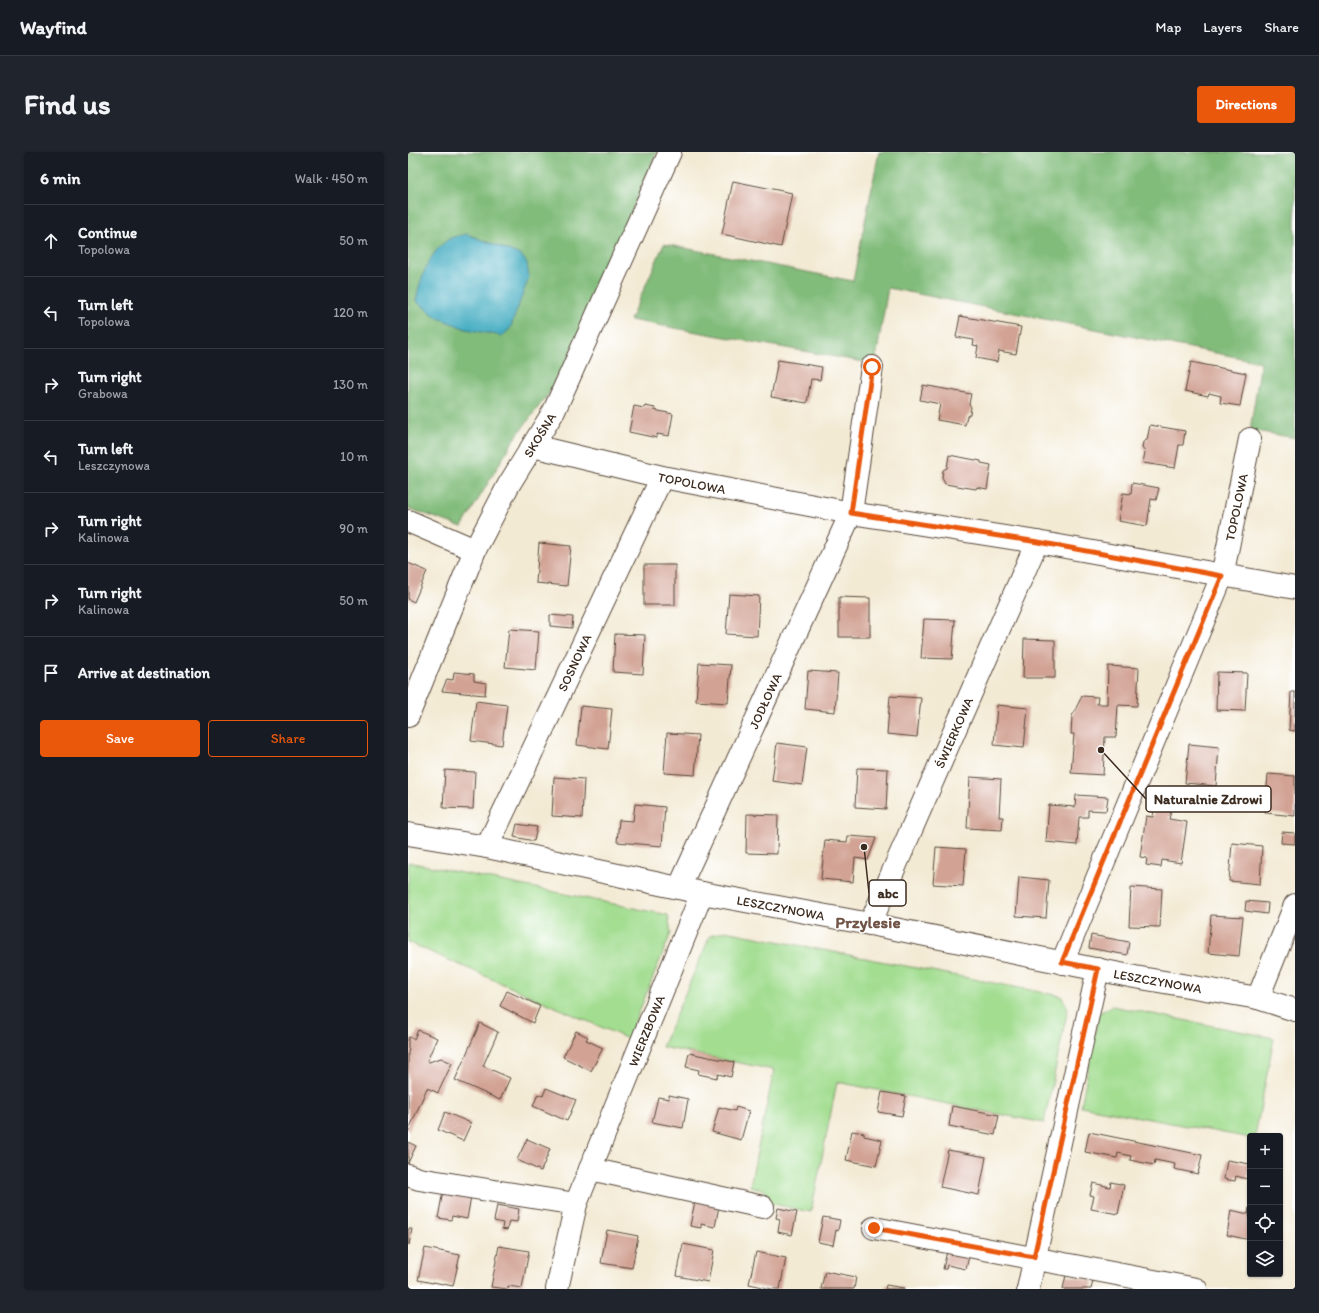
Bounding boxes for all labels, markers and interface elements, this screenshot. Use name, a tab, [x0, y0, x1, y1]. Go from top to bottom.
text: Wayfind	[20, 16, 87, 39]
text: Map	[1156, 19, 1181, 36]
text: Layers	[1203, 19, 1242, 36]
text: Share	[1264, 19, 1299, 36]
button: Directions	[1197, 86, 1295, 123]
text: Find us	[24, 87, 111, 121]
text: 6 min	[40, 168, 81, 188]
text: Walk · 450 m	[295, 171, 368, 186]
text: Continue	[78, 224, 137, 242]
icon: ahead	[40, 230, 62, 252]
text: 50 m	[339, 233, 368, 248]
text: Topolowa	[78, 242, 130, 257]
text: Turn left	[78, 296, 133, 314]
icon: left	[40, 302, 62, 324]
text: 120 m	[333, 305, 368, 320]
text: Topolowa	[78, 314, 130, 329]
route start	[863, 358, 881, 376]
text: Turn right	[78, 368, 142, 386]
icon: right	[40, 374, 62, 396]
text: 130 m	[333, 377, 368, 392]
text: Grabowa	[78, 386, 128, 401]
street label: SKOŚNA	[520, 410, 559, 460]
text: Turn left	[78, 440, 133, 458]
icon: left	[40, 446, 62, 468]
text: 10 m	[340, 449, 368, 464]
text: Leszczynowa	[78, 458, 150, 473]
street label: TOPOLOWA	[656, 469, 728, 497]
street label: TOPOLOWA	[1222, 471, 1251, 542]
text: Turn right	[78, 512, 142, 530]
icon: right	[40, 518, 62, 540]
text: 90 m	[339, 521, 368, 536]
text: Kalinowa	[78, 530, 129, 545]
text: Turn right	[78, 584, 142, 602]
icon: right	[40, 590, 62, 612]
text: 50 m	[339, 593, 368, 608]
text: Kalinowa	[78, 602, 129, 617]
street label: SOSNOWA	[555, 631, 595, 694]
icon: arrive	[40, 662, 62, 684]
text: Arrive at destination	[78, 664, 210, 682]
street label: JODŁOWA	[746, 670, 785, 731]
street label: ŚWIERKOWA	[932, 694, 976, 770]
button: Save	[40, 720, 200, 757]
button: Share	[208, 720, 368, 757]
callout: Naturalnie Zdrowi	[1146, 786, 1271, 812]
text: Naturalnie Zdrowi	[1154, 791, 1262, 808]
callout: abc	[869, 880, 906, 906]
text: abc	[878, 885, 899, 902]
street label: LESZCZYNOWA	[735, 893, 827, 924]
district label: Przylesie	[835, 912, 901, 933]
street label: LESZCZYNOWA	[1112, 966, 1204, 996]
street label: WIERZBOWA	[625, 992, 668, 1069]
map controls	[1247, 1133, 1283, 1277]
button: +	[1247, 1133, 1283, 1169]
button: −	[1247, 1169, 1283, 1205]
button: locate	[1247, 1205, 1283, 1241]
route end	[865, 1219, 883, 1237]
button: layers	[1247, 1241, 1283, 1277]

